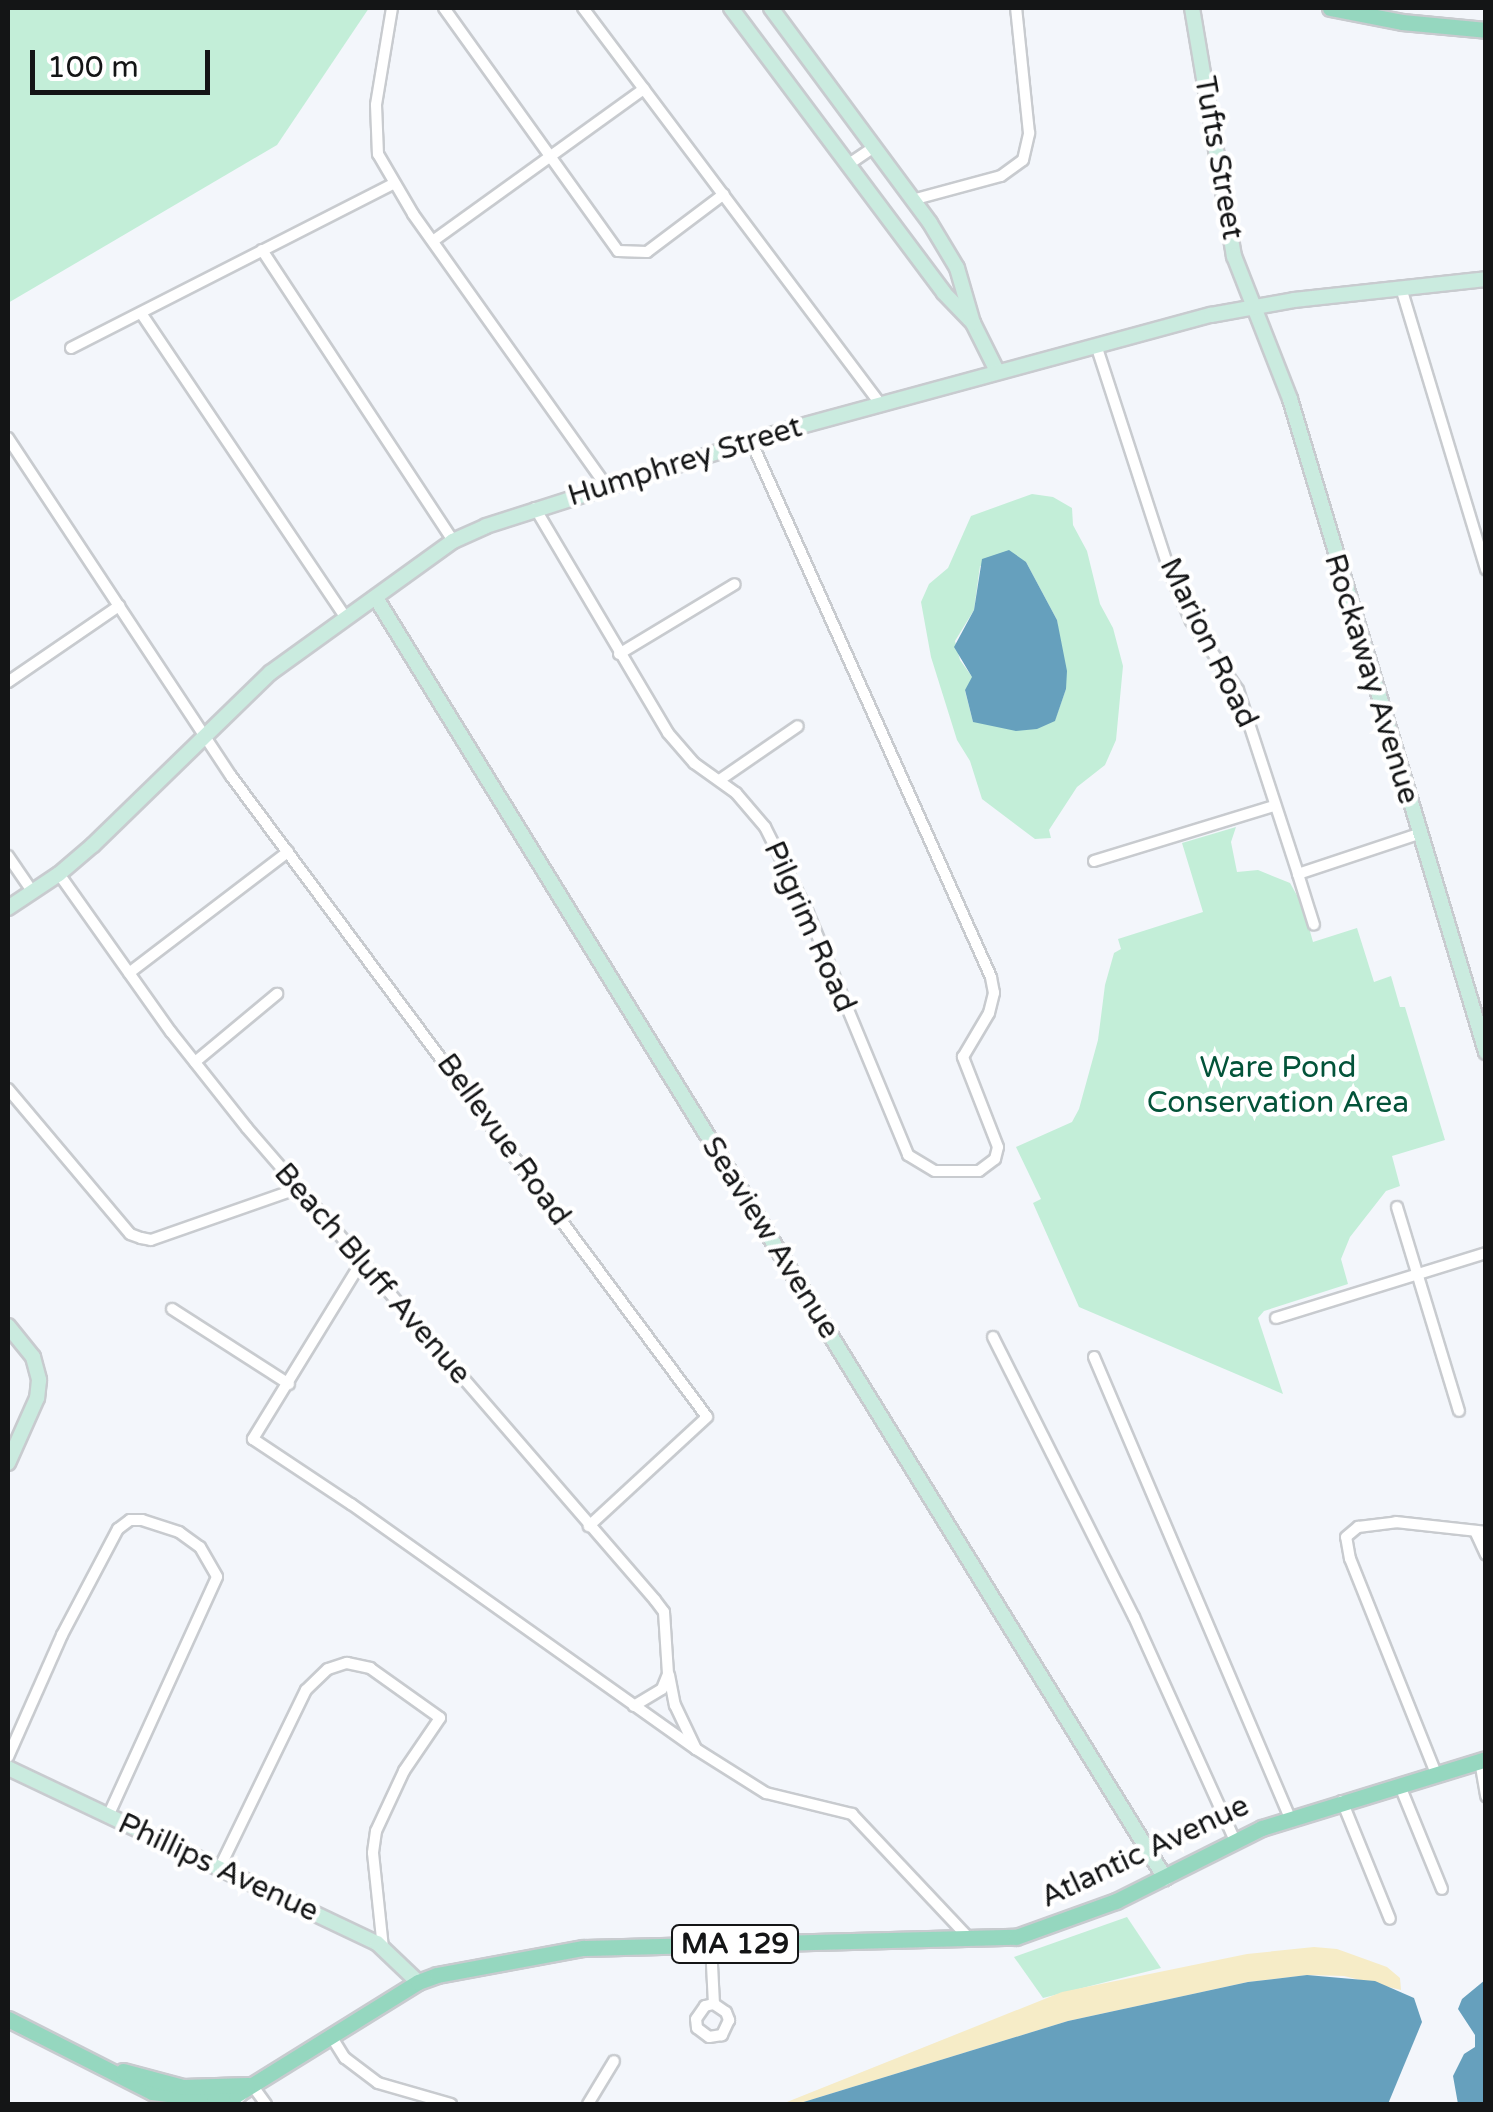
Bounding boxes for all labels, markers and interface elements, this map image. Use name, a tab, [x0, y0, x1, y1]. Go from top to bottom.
scale bar	[35, 30, 215, 92]
text: 100 m	[47, 49, 139, 86]
street label: Tufts Street	[1186, 73, 1250, 243]
street label: Humphrey Street	[564, 409, 806, 515]
street label: Rockaway Avenue	[1316, 550, 1426, 808]
street label: Marion Road	[1151, 552, 1265, 734]
street label: Pilgrim Road	[755, 836, 863, 1018]
street label: Bellevue Road	[429, 1047, 577, 1233]
park label: Ware Pond Conservation Area	[1147, 1050, 1409, 1120]
street label: Seaview Avenue	[693, 1130, 847, 1346]
street label: Beach Bluff Avenue	[266, 1156, 478, 1392]
street label: Atlantic Avenue	[1035, 1788, 1255, 1916]
street label: Phillips Avenue	[112, 1806, 324, 1930]
road number: MA 129	[670, 1921, 800, 1967]

